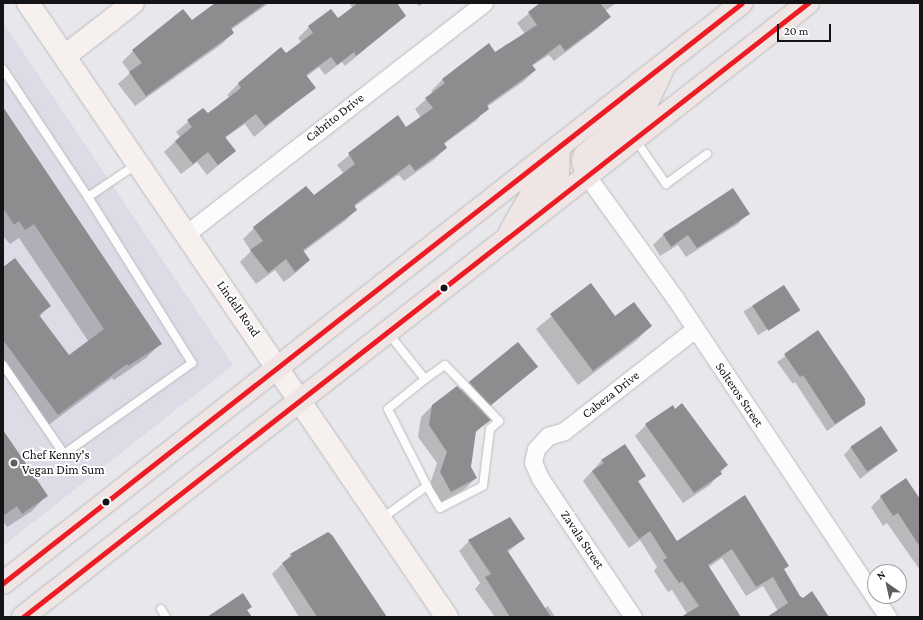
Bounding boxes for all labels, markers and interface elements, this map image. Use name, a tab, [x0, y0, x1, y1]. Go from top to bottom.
scale bar	[779, 16, 833, 42]
text: 20 m	[784, 24, 808, 38]
street label: Cabrito Drive	[303, 90, 367, 146]
street label: Lindell Road	[213, 278, 263, 340]
unlabelled marker	[439, 283, 449, 293]
street label: Solteros Street	[712, 360, 766, 430]
street label: Cabeza Drive	[579, 368, 643, 422]
place label: Chef Kenny's Vegan Dim Sum	[22, 448, 105, 479]
marker: Chef Kenny's Vegan Dim Sum	[9, 458, 19, 468]
unlabelled marker	[101, 497, 111, 507]
street label: Zavala Street	[557, 508, 607, 572]
north arrow	[867, 564, 907, 604]
text: N	[874, 568, 887, 582]

